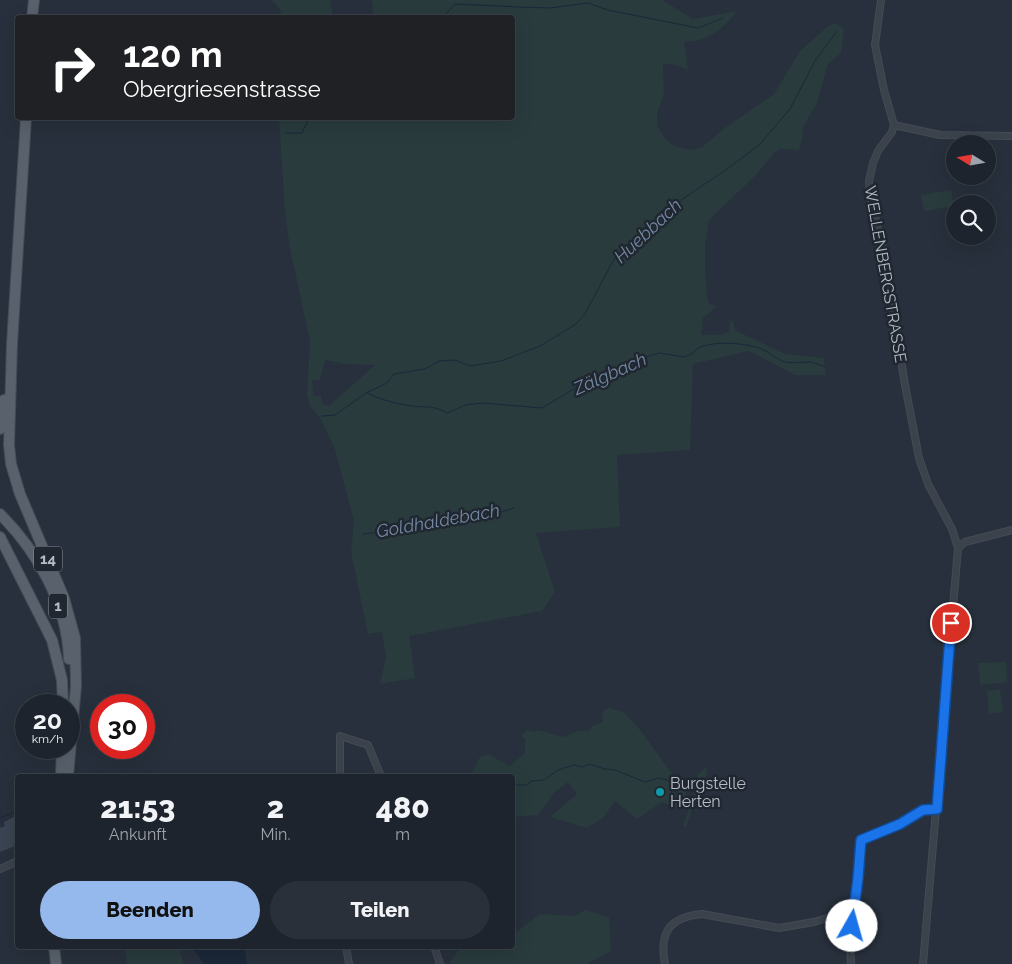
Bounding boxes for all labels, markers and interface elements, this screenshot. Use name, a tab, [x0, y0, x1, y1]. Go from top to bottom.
text: 120 m	[123, 34, 223, 75]
icon: right	[40, 35, 105, 100]
text: Obergriesenstrasse	[123, 76, 321, 102]
north arrow	[946, 135, 996, 185]
map controls	[946, 135, 996, 245]
street label: WELLENBERGSTRASSE	[861, 184, 910, 364]
water label: Huebbach	[610, 194, 686, 267]
button: search	[946, 195, 996, 245]
water label: Zälgbach	[569, 348, 650, 399]
water label: Goldhaldebach	[375, 499, 501, 542]
road number: 14	[34, 546, 62, 572]
road number: 1	[49, 594, 67, 618]
pin	[930, 602, 972, 644]
icon: arrive	[937, 609, 965, 637]
speed limit sign: 30	[90, 694, 155, 759]
text: 20	[33, 705, 62, 735]
text: km/h	[32, 732, 63, 746]
place label: Burgstelle Herten	[670, 774, 746, 811]
marker: Burgstelle Herten	[654, 786, 666, 798]
text: 21:53	[100, 790, 175, 825]
text: 2	[267, 790, 284, 825]
text: 480	[376, 790, 430, 825]
text: Ankunft	[109, 825, 167, 844]
text: Min.	[261, 825, 290, 844]
text: m	[395, 825, 410, 844]
button: Beenden	[40, 881, 260, 939]
button: Teilen	[270, 881, 490, 939]
position arrow	[825, 899, 877, 951]

